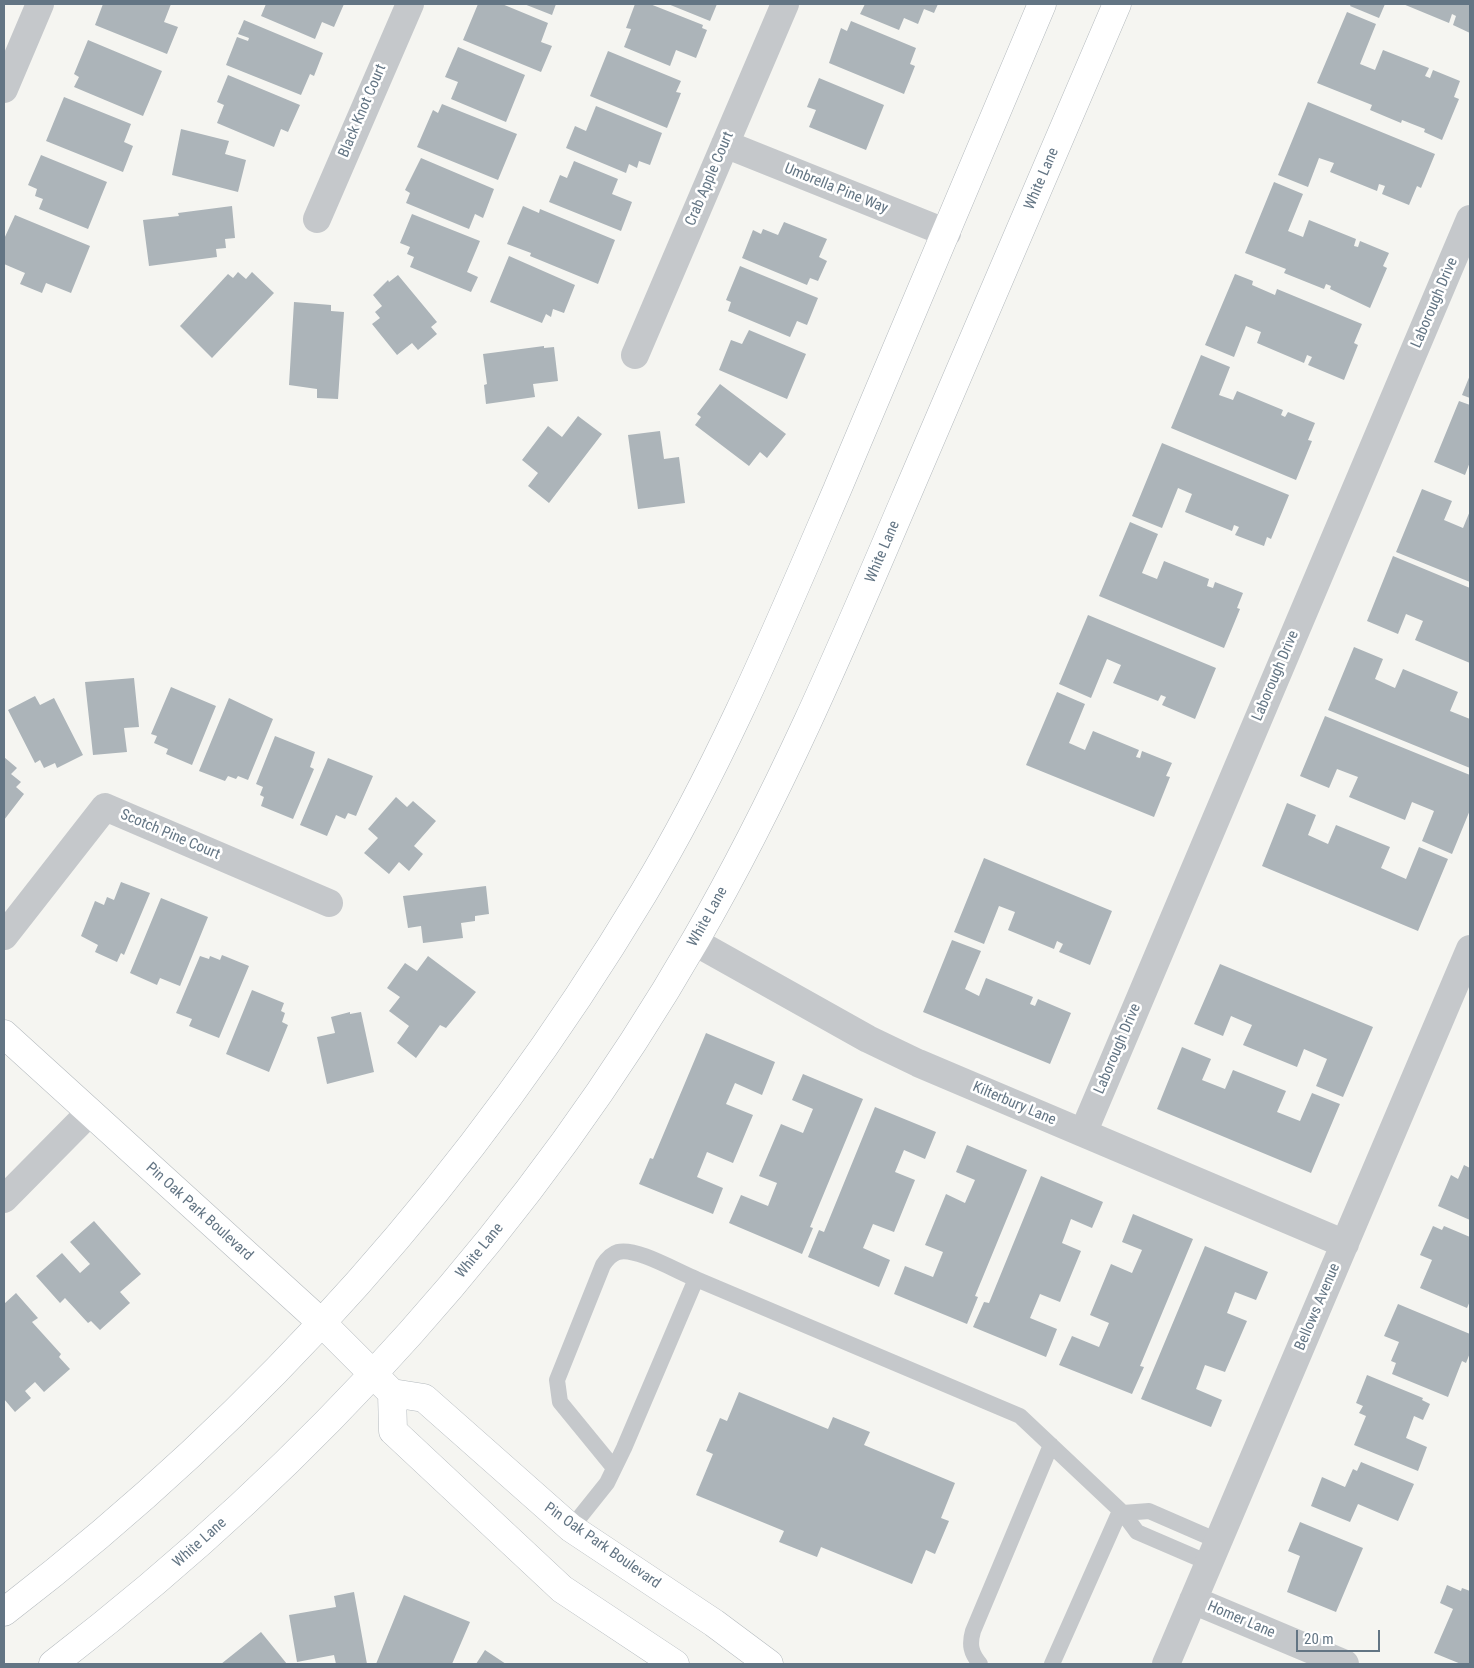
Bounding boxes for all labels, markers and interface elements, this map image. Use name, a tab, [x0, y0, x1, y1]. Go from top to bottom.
street label: Black Knot Court	[335, 62, 391, 160]
street label: Crab Apple Court	[682, 129, 738, 229]
street label: White Lane	[1021, 145, 1063, 213]
street label: Umbrella Pine Way	[782, 160, 890, 218]
street label: Laborough Drive	[1408, 255, 1462, 351]
street label: White Lane	[862, 518, 904, 586]
street label: Laborough Drive	[1249, 628, 1303, 724]
street label: Scotch Pine Court	[117, 806, 223, 864]
street label: White Lane	[684, 884, 732, 950]
street label: Laborough Drive	[1091, 1001, 1145, 1097]
street label: Kilterbury Lane	[970, 1078, 1058, 1130]
street label: Pin Oak Park Boulevard	[142, 1159, 256, 1265]
street label: White Lane	[452, 1220, 508, 1282]
street label: Bellows Avenue	[1292, 1261, 1344, 1353]
street label: Pin Oak Park Boulevard	[540, 1499, 664, 1593]
street label: White Lane	[170, 1514, 230, 1572]
street label: Homer Lane	[1204, 1598, 1278, 1642]
scale bar	[1299, 1620, 1383, 1652]
text: 20 m	[1304, 1630, 1334, 1648]

